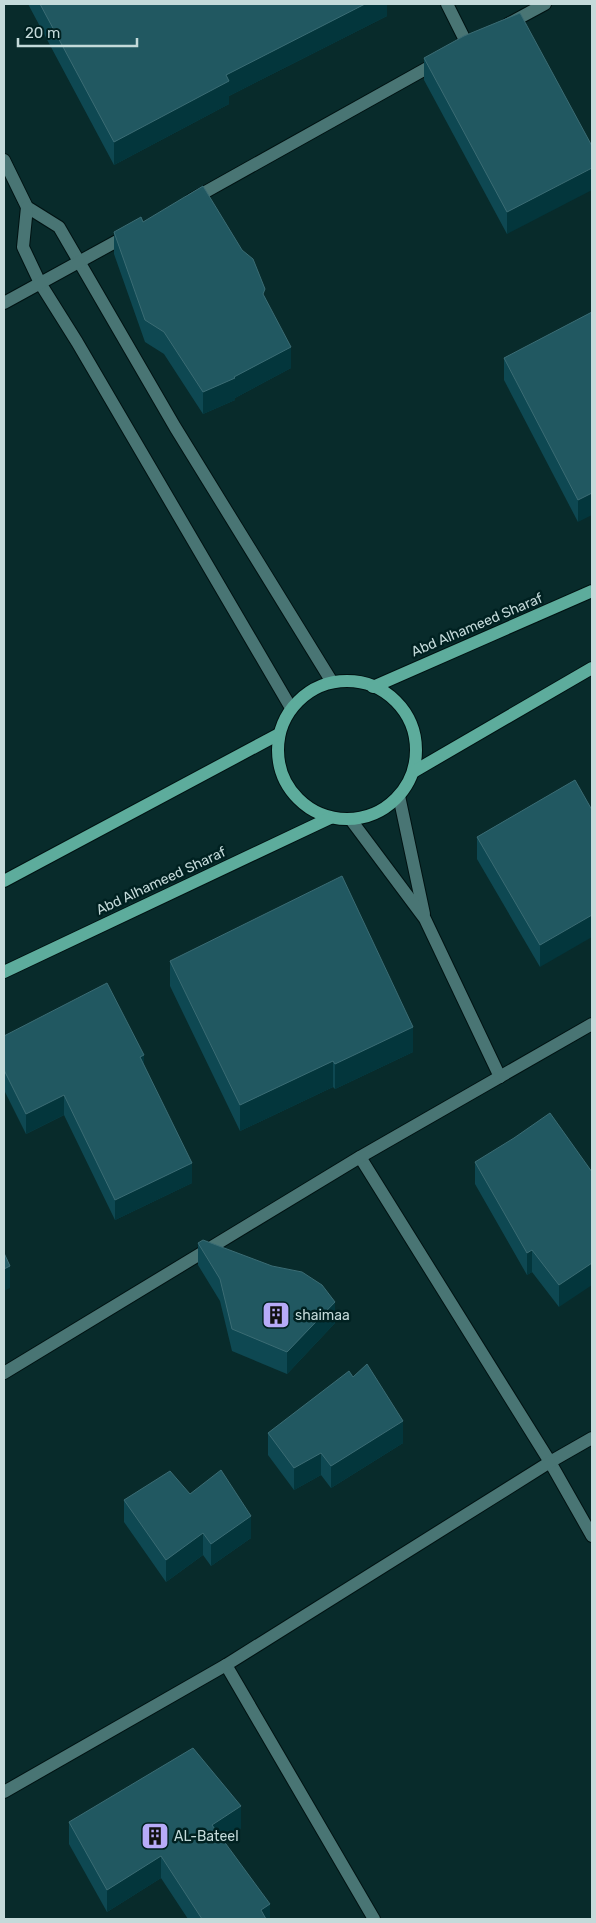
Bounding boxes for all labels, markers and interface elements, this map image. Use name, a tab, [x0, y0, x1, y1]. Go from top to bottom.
scale bar	[18, 15, 136, 47]
text: 20 m	[25, 24, 60, 42]
street label: Abd Alhameed Sharaf	[409, 589, 546, 660]
street label: Abd Alhameed Sharaf	[93, 843, 229, 919]
building icon: shaimaa	[261, 1300, 291, 1330]
place label: shaimaa	[295, 1307, 350, 1324]
building icon: AL-Bateel	[140, 1821, 170, 1851]
place label: AL-Bateel	[174, 1828, 239, 1845]

